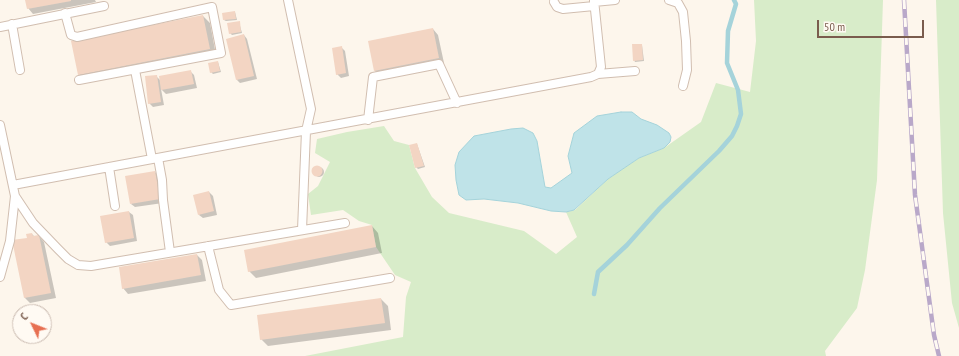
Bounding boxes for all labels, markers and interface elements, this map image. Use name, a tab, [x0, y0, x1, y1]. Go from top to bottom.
scale bar	[819, 12, 926, 38]
text: 50 m	[824, 19, 845, 34]
north arrow	[12, 304, 52, 344]
text: С	[17, 310, 31, 323]

